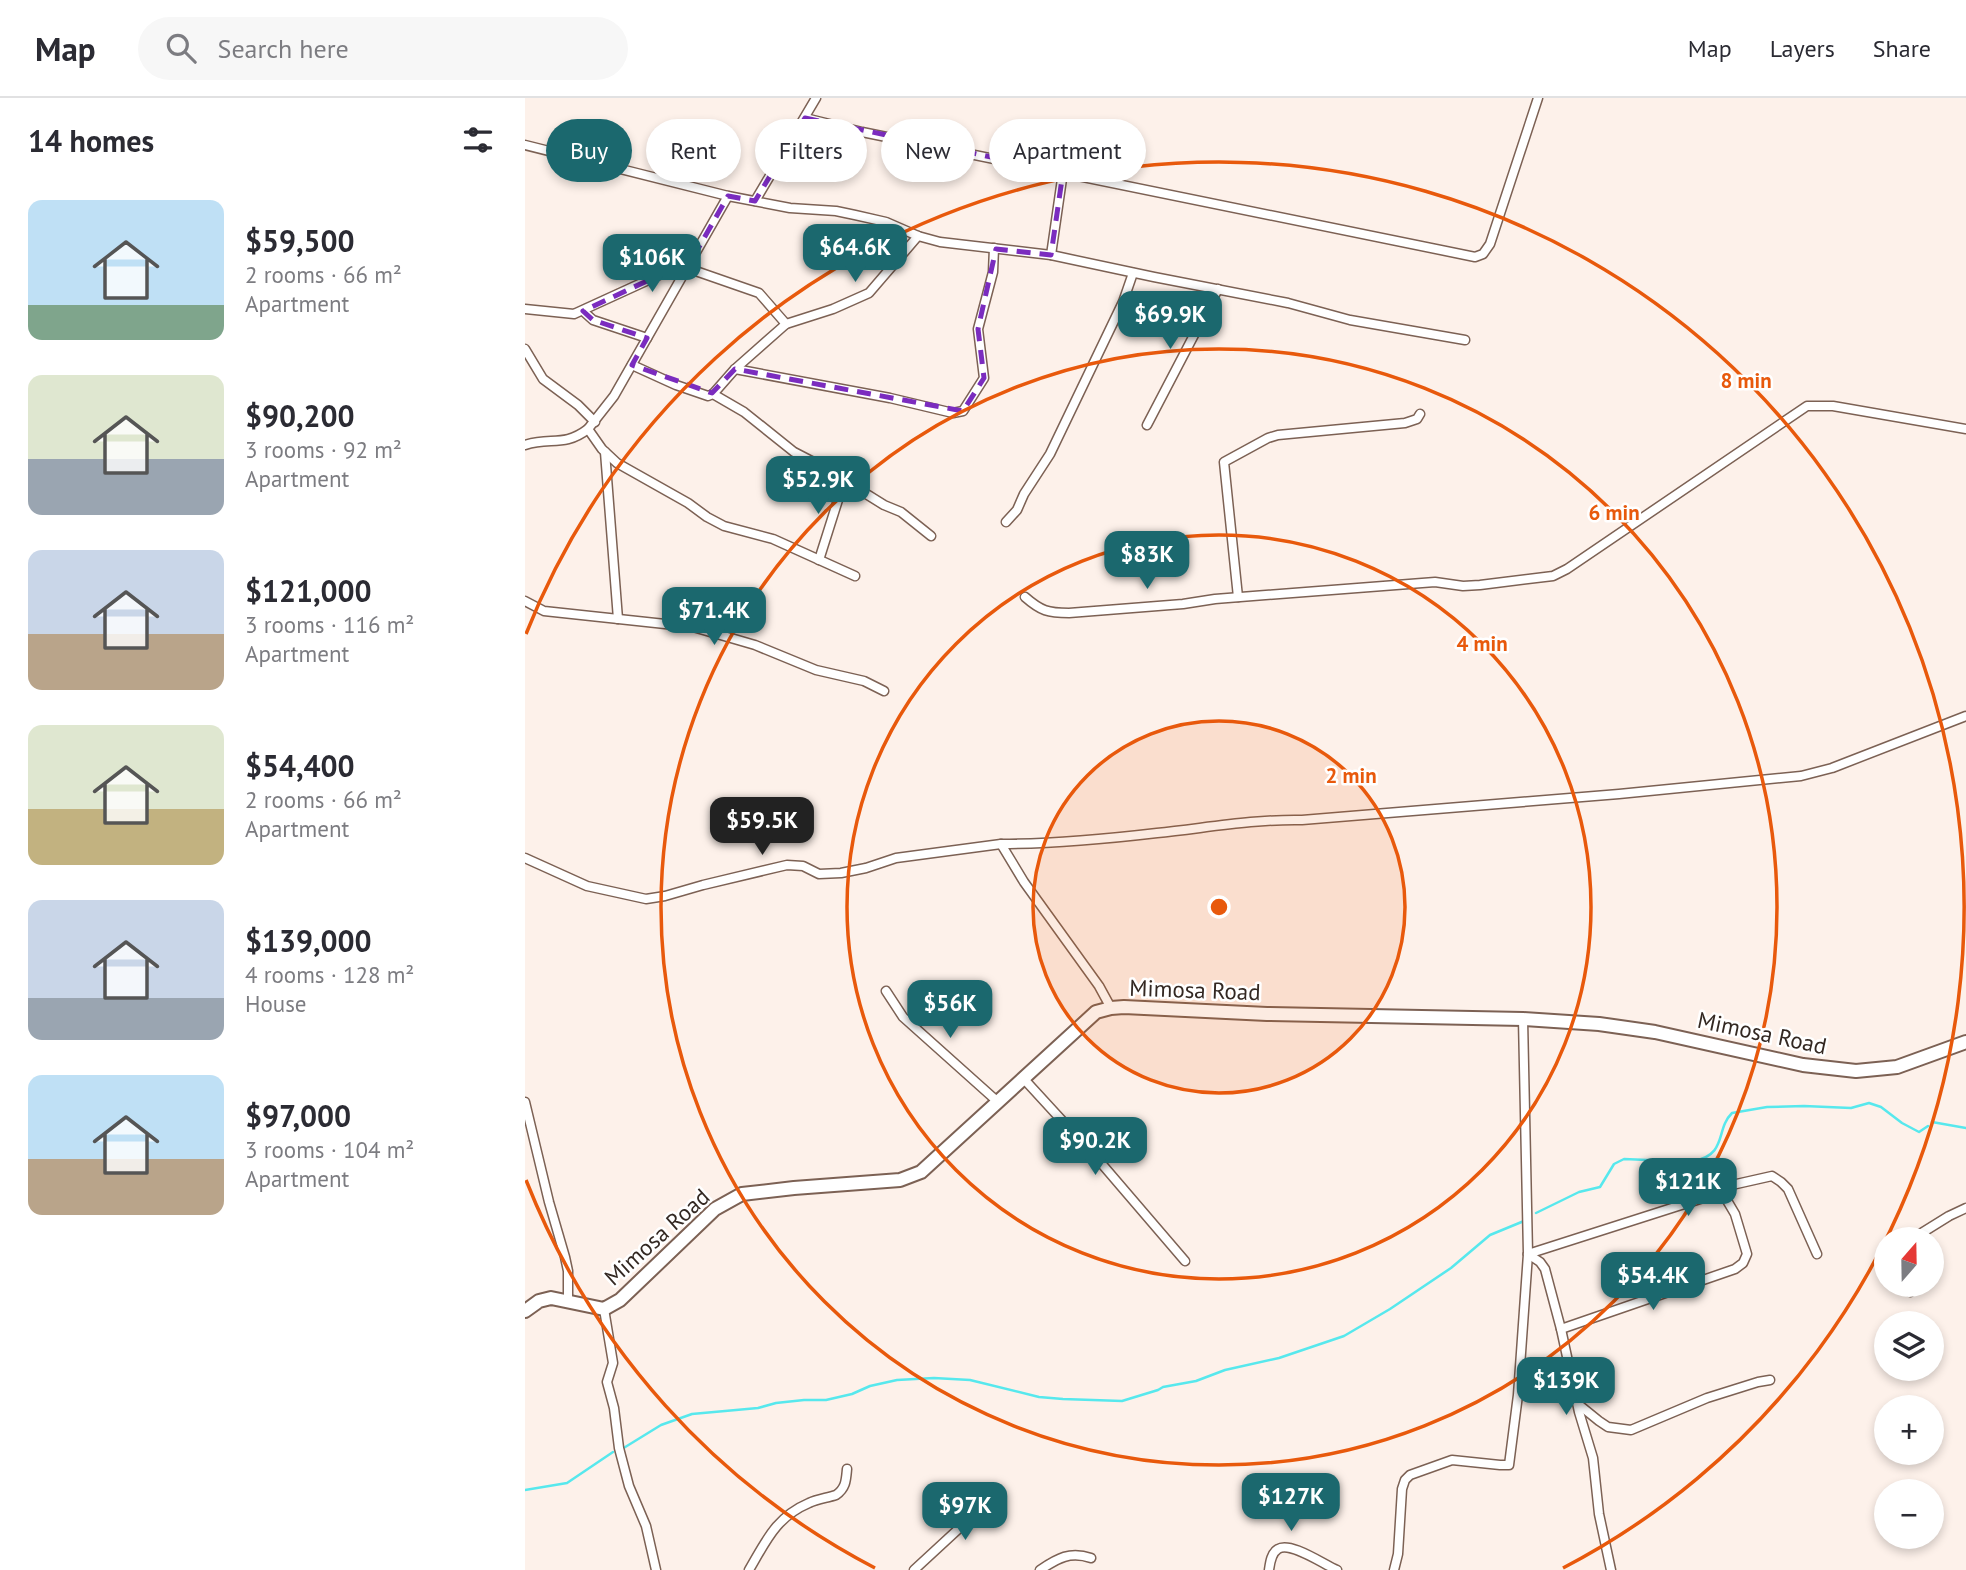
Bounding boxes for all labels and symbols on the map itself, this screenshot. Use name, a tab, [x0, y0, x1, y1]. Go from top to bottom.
pin: $64.6K	[798, 225, 912, 284]
pin: $106K	[603, 234, 701, 294]
pin: $69.9K	[1113, 292, 1227, 351]
text: 8 min	[1720, 367, 1772, 394]
pin: $52.9K	[761, 456, 875, 516]
text: 6 min	[1588, 499, 1640, 526]
pin: $83K	[1106, 532, 1188, 591]
pin: $71.4K	[657, 588, 771, 647]
text: 4 min	[1456, 630, 1508, 657]
text: 2 min	[1325, 762, 1377, 789]
pin: $59.5K	[705, 798, 819, 857]
centre of rings	[1207, 895, 1231, 919]
street label: Mimosa Road	[1129, 973, 1261, 1006]
pin: $56K	[909, 981, 991, 1040]
street label: Mimosa Road	[1695, 1005, 1829, 1060]
pin: $90.2K	[1038, 1118, 1152, 1177]
pin: $121K	[1639, 1158, 1737, 1218]
street label: Mimosa Road	[598, 1182, 715, 1291]
north arrow	[1874, 1227, 1944, 1297]
pin: $54.4K	[1596, 1252, 1710, 1312]
pin: $139K	[1517, 1358, 1615, 1417]
pin: $127K	[1242, 1474, 1340, 1533]
pin: $97K	[924, 1482, 1006, 1542]

